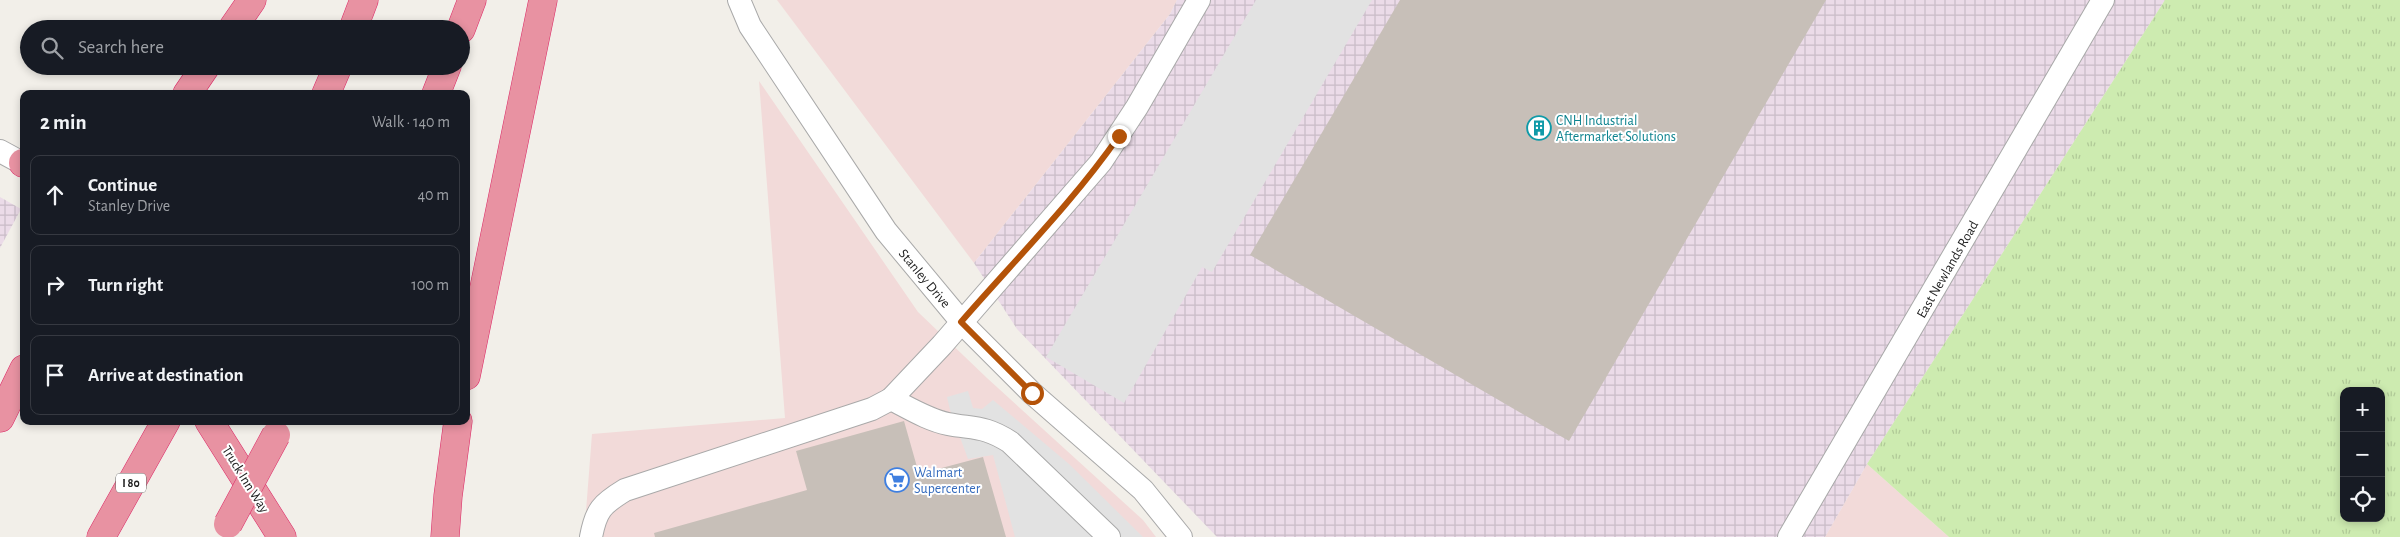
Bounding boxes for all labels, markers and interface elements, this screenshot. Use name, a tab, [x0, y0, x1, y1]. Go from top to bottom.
search box	[20, 20, 470, 75]
icon: search	[38, 34, 66, 62]
text: Search here	[78, 38, 164, 57]
text: 2 min	[40, 112, 87, 133]
text: Walk · 140 m	[372, 114, 450, 130]
place label: CNH Industrial Aftermarket Solutions	[1556, 114, 1676, 144]
building icon: CNH Industrial Aftermarket Solutions	[1526, 115, 1552, 141]
route end	[1108, 125, 1131, 148]
text: Continue	[88, 176, 157, 195]
icon: ahead	[41, 181, 69, 209]
text: 40 m	[417, 187, 449, 203]
text: Stanley Drive	[88, 198, 170, 214]
street label: East Newlands Road	[1914, 219, 1981, 320]
street label: Stanley Drive	[896, 247, 953, 311]
icon: right	[41, 271, 69, 299]
text: Turn right	[88, 276, 163, 295]
text: 100 m	[411, 277, 449, 293]
icon: arrive	[41, 361, 69, 389]
text: Arrive at destination	[88, 366, 244, 385]
route start	[1021, 382, 1044, 405]
map controls	[2340, 387, 2385, 522]
button: +	[2340, 387, 2385, 432]
button: −	[2340, 432, 2385, 477]
street label: Truck Inn Way	[219, 444, 271, 515]
place label: Walmart Supercenter	[914, 466, 981, 496]
supermarket icon: Walmart Supercenter	[884, 467, 910, 493]
road number: I 80	[116, 473, 146, 492]
button: locate	[2340, 477, 2385, 522]

